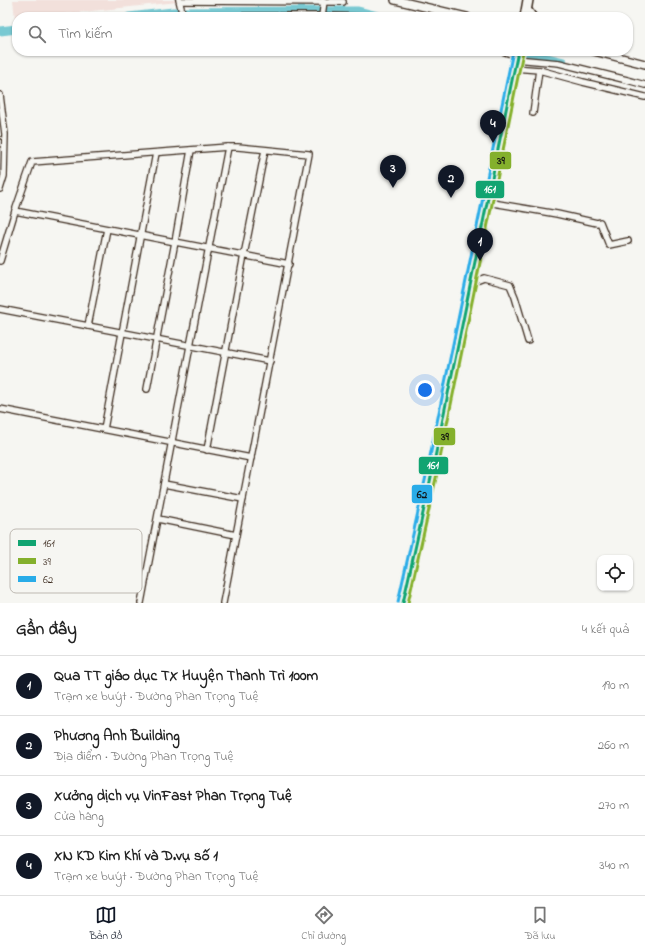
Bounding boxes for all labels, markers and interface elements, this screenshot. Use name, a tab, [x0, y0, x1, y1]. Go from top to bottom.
search box	[12, 12, 633, 56]
icon: search	[26, 23, 48, 45]
text: Tìm kiếm	[58, 23, 112, 45]
pin: 4	[480, 110, 506, 143]
line badge: 39	[489, 151, 512, 170]
text: 39	[496, 153, 506, 169]
pin: 3	[380, 155, 406, 188]
pin: 2	[438, 165, 464, 198]
line badge: 161	[475, 180, 505, 199]
text: 161	[484, 182, 496, 198]
pin: 1	[467, 228, 493, 261]
your location	[415, 380, 435, 400]
line badge: 39	[433, 427, 456, 446]
text: 39	[440, 429, 450, 445]
line badge: 161	[418, 456, 449, 475]
text: 161	[427, 458, 439, 474]
line badge: 62	[411, 484, 433, 504]
text: 62	[416, 487, 428, 503]
legend	[10, 529, 142, 593]
text: 161	[43, 536, 55, 552]
text: 39	[43, 554, 52, 570]
map controls	[597, 555, 633, 591]
button: locate	[597, 555, 633, 591]
text: 62	[43, 572, 54, 588]
text: Gần đây	[16, 617, 77, 642]
text: 4 kết quả	[582, 620, 629, 639]
text: Qua TT giáo dục TX Huyện Thanh Trì 100m	[54, 665, 318, 687]
text: 1	[27, 676, 31, 695]
text: 190 m	[602, 676, 629, 695]
text: Trạm xe buýt · Đường Phan Trọng Tuệ	[54, 687, 259, 706]
text: Phương Anh Building	[54, 725, 180, 747]
text: 2	[26, 736, 32, 755]
text: 260 m	[598, 736, 629, 755]
text: Địa điểm · Đường Phan Trọng Tuệ	[54, 747, 234, 766]
text: Xưởng dịch vụ VinFast Phan Trọng Tuệ	[54, 785, 293, 807]
text: 3	[26, 796, 32, 815]
text: 270 m	[598, 796, 629, 815]
text: Cửa hàng	[54, 807, 104, 826]
text: XN KD Kim Khí và D.vụ số 1	[54, 845, 218, 867]
text: 4	[26, 856, 32, 875]
text: 340 m	[599, 856, 629, 875]
text: Trạm xe buýt · Đường Phan Trọng Tuệ	[54, 867, 259, 886]
tab: Bản đồ	[89, 904, 122, 944]
tab: Chỉ đường	[301, 904, 346, 944]
tab: Đã lưu	[525, 904, 556, 944]

